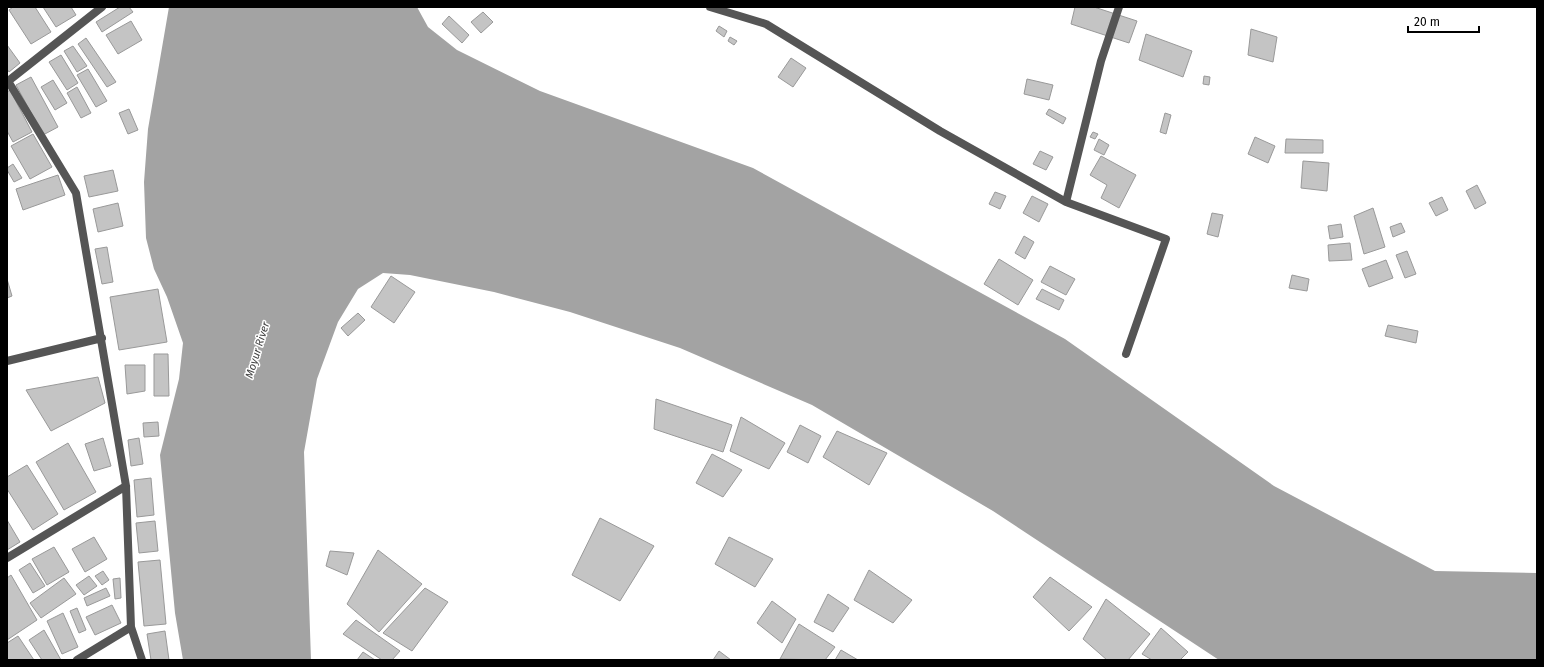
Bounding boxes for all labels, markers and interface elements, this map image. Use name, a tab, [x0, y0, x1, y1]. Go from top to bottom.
scale bar	[1408, 8, 1479, 34]
text: 20 m	[1414, 15, 1440, 29]
water label: Moyur River	[243, 320, 272, 380]

